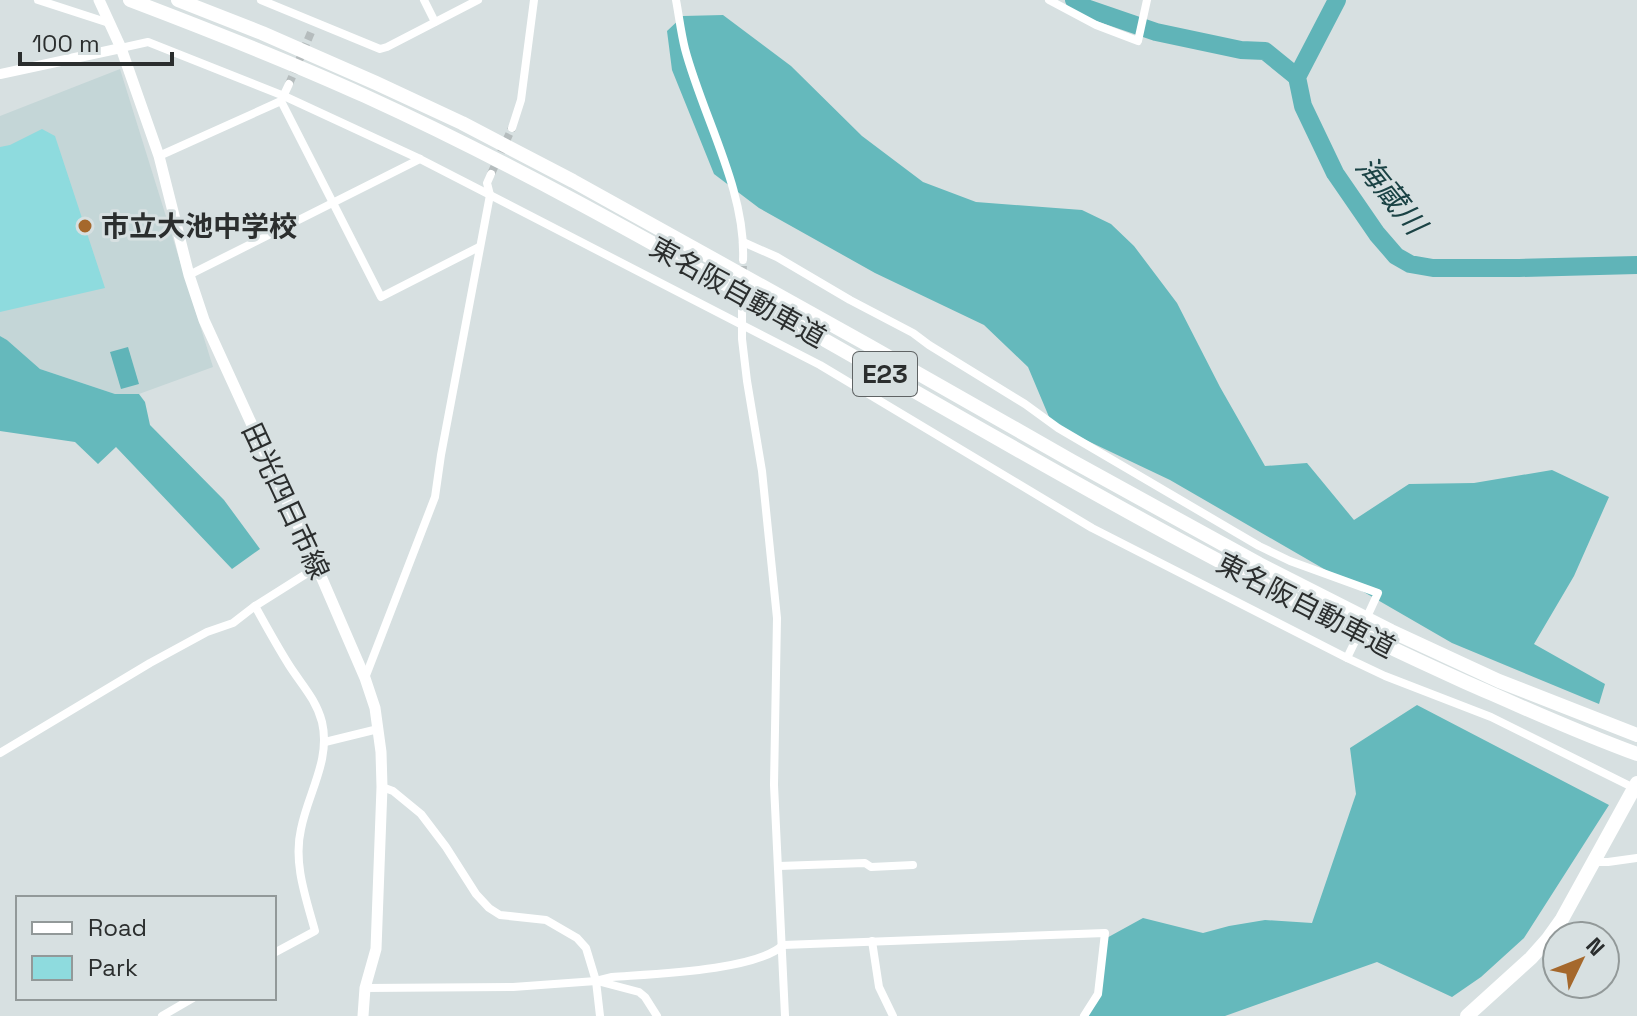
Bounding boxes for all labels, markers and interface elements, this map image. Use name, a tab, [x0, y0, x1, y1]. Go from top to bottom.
scale bar	[20, 16, 172, 66]
text: 100 m	[32, 28, 100, 59]
water label: 海蔵川	[1348, 148, 1436, 245]
place label: 市立大池中学校	[101, 208, 297, 244]
marker: 市立大池中学校	[76, 217, 94, 235]
street label: 東名阪自動車道	[644, 229, 832, 355]
road number: E23	[853, 352, 917, 396]
street label: 田光四日市線	[234, 417, 338, 585]
street label: 東名阪自動車道	[1211, 544, 1401, 666]
legend	[16, 896, 276, 1000]
text: Road	[88, 912, 147, 943]
north arrow	[1541, 920, 1621, 1000]
text: N	[1580, 931, 1611, 961]
text: Park	[88, 952, 138, 983]

